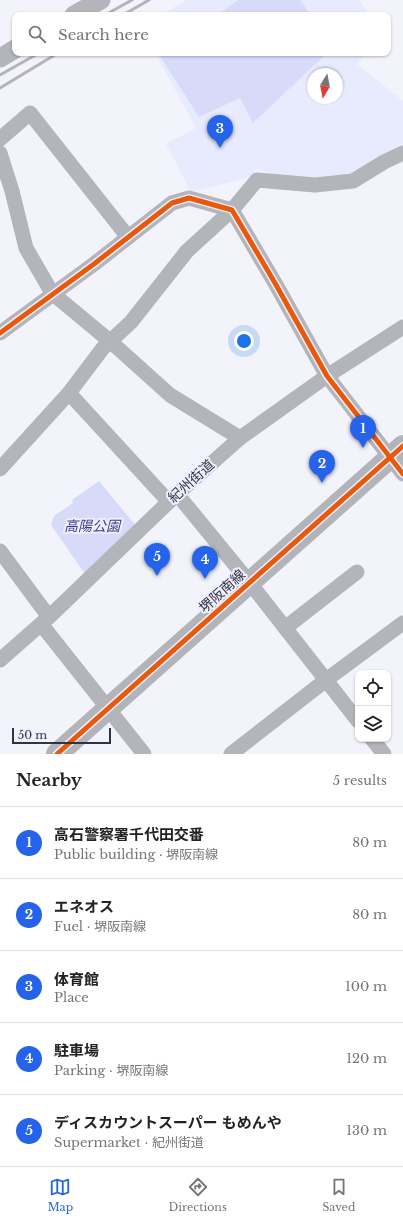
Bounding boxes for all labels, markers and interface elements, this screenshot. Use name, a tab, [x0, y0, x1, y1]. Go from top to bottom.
search box	[12, 12, 391, 56]
icon: search	[26, 23, 48, 45]
text: Search here	[58, 25, 149, 44]
north arrow	[307, 68, 343, 104]
pin: 3	[207, 115, 233, 148]
your location	[234, 331, 254, 351]
pin: 1	[350, 415, 376, 448]
pin: 2	[309, 450, 335, 483]
street label: 紀州街道	[164, 456, 218, 506]
park label: 高陽公園	[64, 517, 122, 535]
pin: 5	[144, 543, 170, 576]
pin: 4	[192, 546, 218, 579]
street label: 堺阪南線	[195, 566, 249, 616]
map controls	[355, 670, 391, 742]
button: locate	[355, 670, 391, 706]
button: layers	[355, 706, 391, 742]
scale bar	[12, 726, 111, 745]
text: 50 m	[18, 728, 47, 742]
text: Nearby	[16, 770, 82, 791]
text: 5 results	[333, 772, 387, 789]
text: 高石警察署千代田交番	[54, 825, 204, 844]
text: 1	[26, 834, 32, 851]
text: 80 m	[352, 834, 387, 851]
text: Public building · 堺阪南線	[54, 846, 218, 863]
text: エネオス	[54, 897, 114, 916]
text: 2	[25, 906, 33, 923]
text: 80 m	[352, 906, 387, 923]
text: Fuel · 堺阪南線	[54, 918, 146, 935]
text: 体育館	[54, 970, 99, 989]
text: 3	[25, 978, 33, 995]
text: 100 m	[345, 978, 387, 995]
text: Place	[54, 989, 89, 1006]
text: 駐車場	[54, 1041, 99, 1060]
text: 4	[25, 1050, 33, 1067]
text: 120 m	[346, 1050, 387, 1067]
text: Parking · 堺阪南線	[54, 1062, 168, 1079]
text: ディスカウントスーパー もめんや	[54, 1113, 282, 1132]
text: 5	[25, 1122, 33, 1139]
text: 130 m	[346, 1122, 387, 1139]
text: Supermarket · 紀州街道	[54, 1134, 204, 1151]
tab: Map	[48, 1176, 73, 1214]
tab: Directions	[168, 1176, 227, 1214]
tab: Saved	[322, 1176, 355, 1214]

